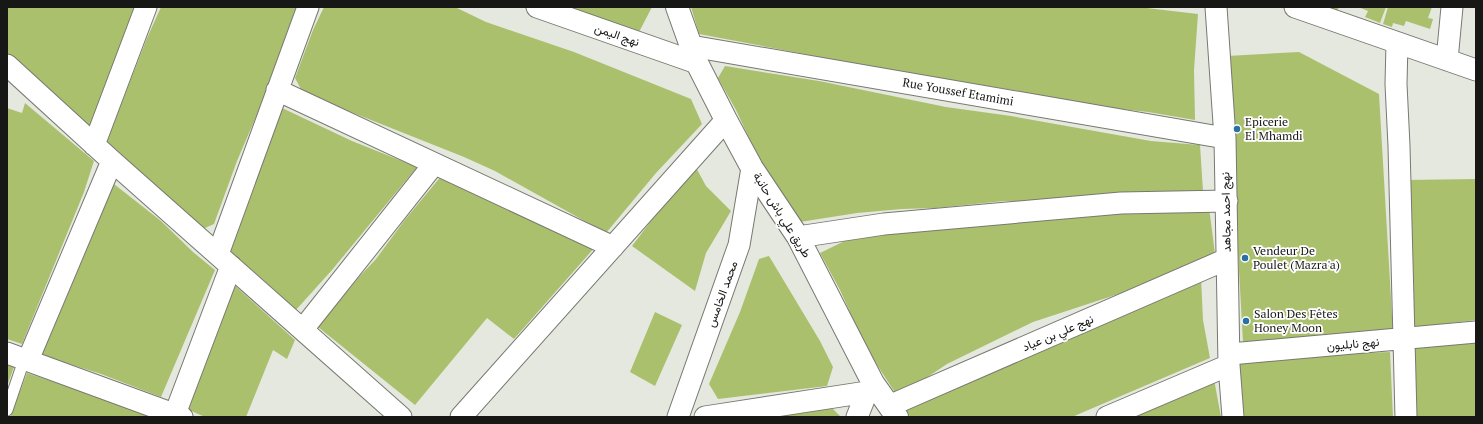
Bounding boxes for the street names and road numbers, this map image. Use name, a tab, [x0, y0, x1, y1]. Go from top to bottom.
street label: نهج اليمن	[592, 20, 642, 51]
street label: Rue Youssef Etamimi	[901, 74, 1015, 109]
street label: طريق علي باش حانبة	[748, 169, 815, 262]
street label: نهج احمد مجاهد	[1217, 172, 1236, 252]
street label: محمد الخامس	[703, 259, 741, 329]
street label: نهج علي بن عياد	[1020, 311, 1097, 357]
street label: نهج نابليون	[1326, 334, 1380, 355]

